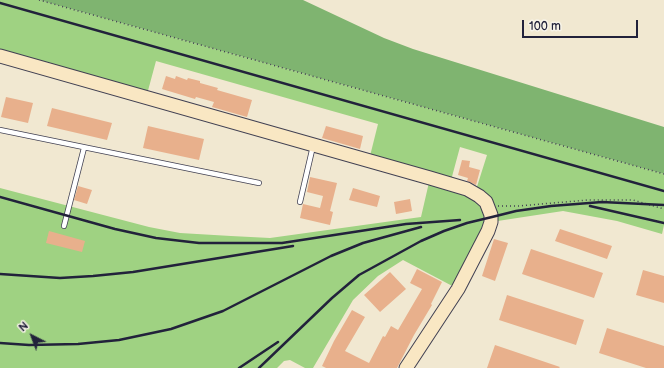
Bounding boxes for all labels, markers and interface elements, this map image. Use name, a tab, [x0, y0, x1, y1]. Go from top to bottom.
scale bar	[524, 12, 640, 38]
text: 100 m	[529, 19, 561, 34]
north arrow	[12, 316, 52, 356]
text: N	[16, 319, 31, 334]

